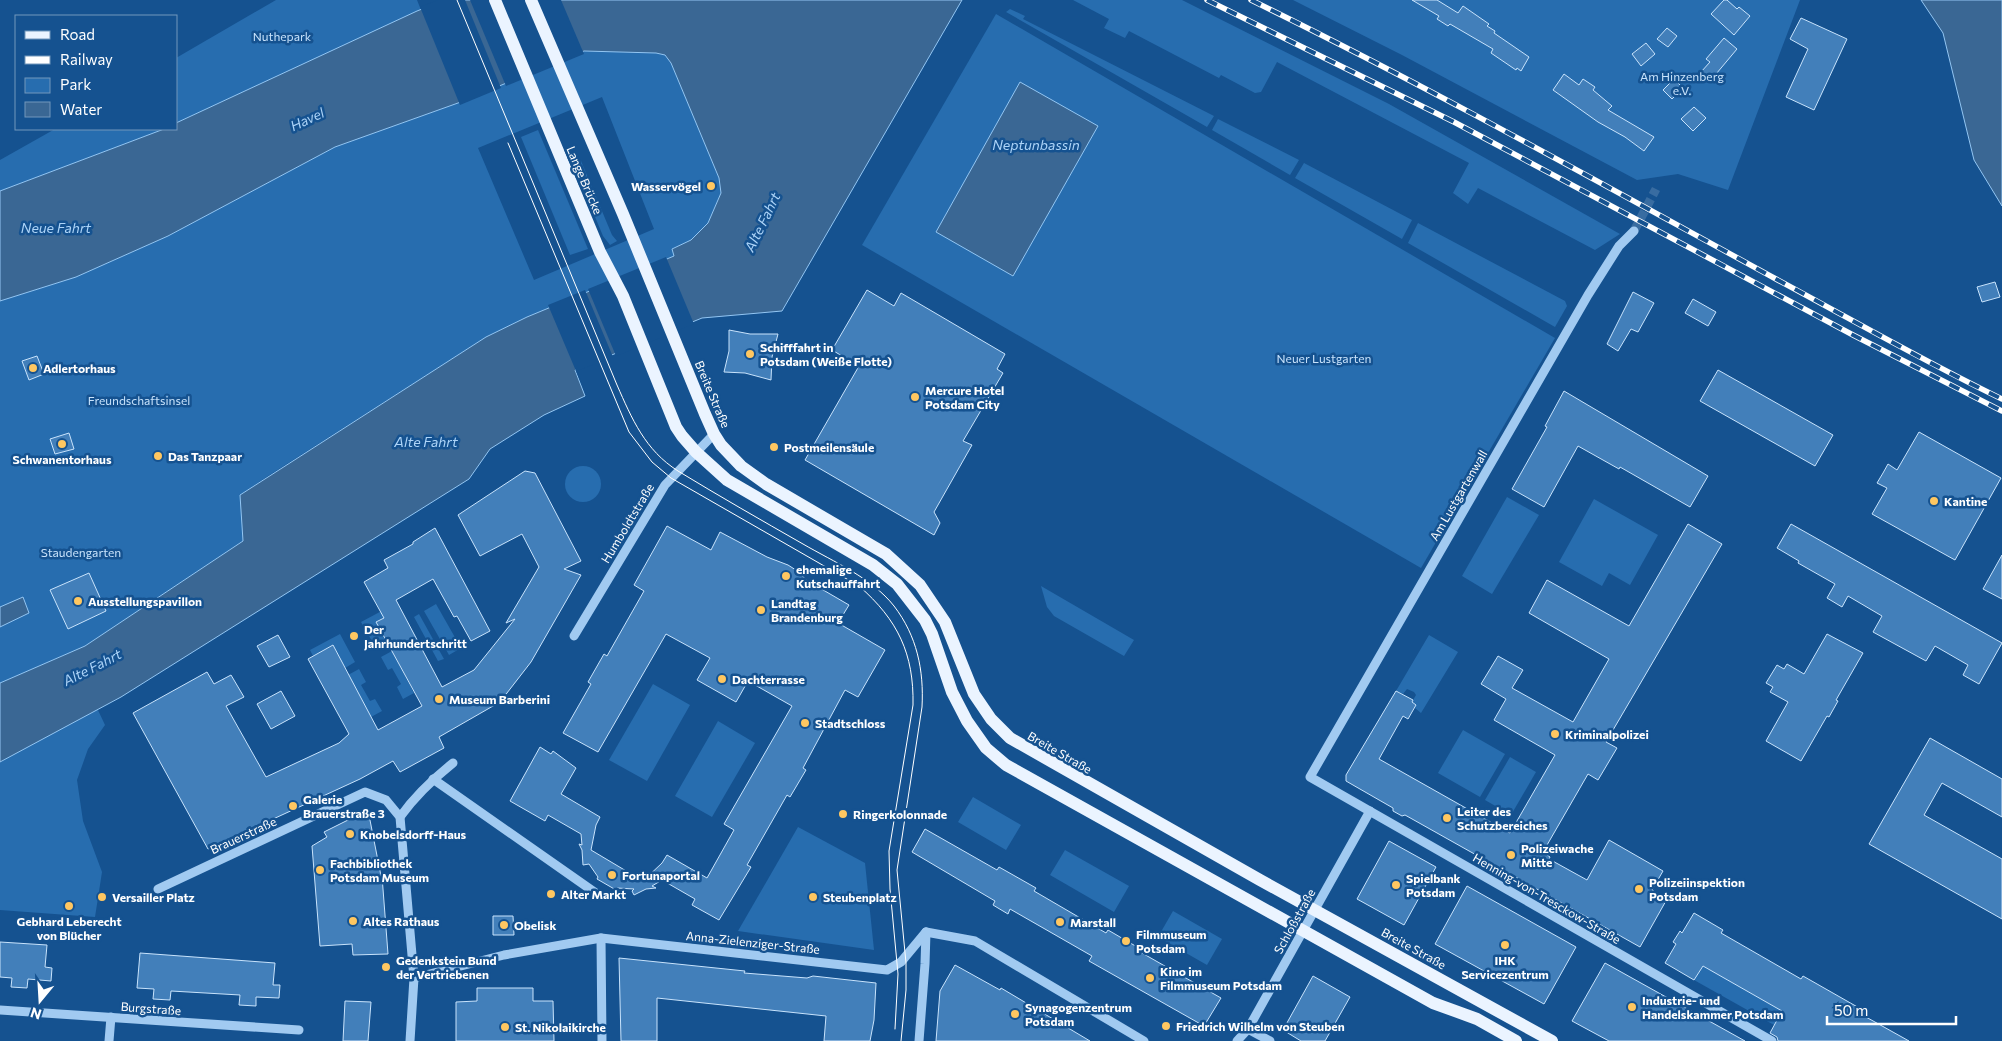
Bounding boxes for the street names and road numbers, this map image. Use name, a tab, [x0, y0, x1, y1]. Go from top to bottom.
street label: Lange Brücke	[564, 144, 606, 216]
street label: Breite Straße	[693, 358, 733, 430]
street label: Am Lustgartenwall	[1426, 447, 1490, 543]
street label: Humboldtstraße	[598, 481, 656, 565]
street label: Breite Straße	[1025, 728, 1095, 776]
street label: Brauerstraße	[208, 814, 278, 856]
street label: Henning-von-Tresckow-Straße	[1471, 850, 1623, 946]
street label: Schloßstraße	[1270, 886, 1318, 956]
street label: Breite Straße	[1379, 925, 1449, 971]
street label: Anna-Zielenziger-Straße	[685, 928, 821, 956]
street label: Burgstraße	[120, 999, 182, 1017]

